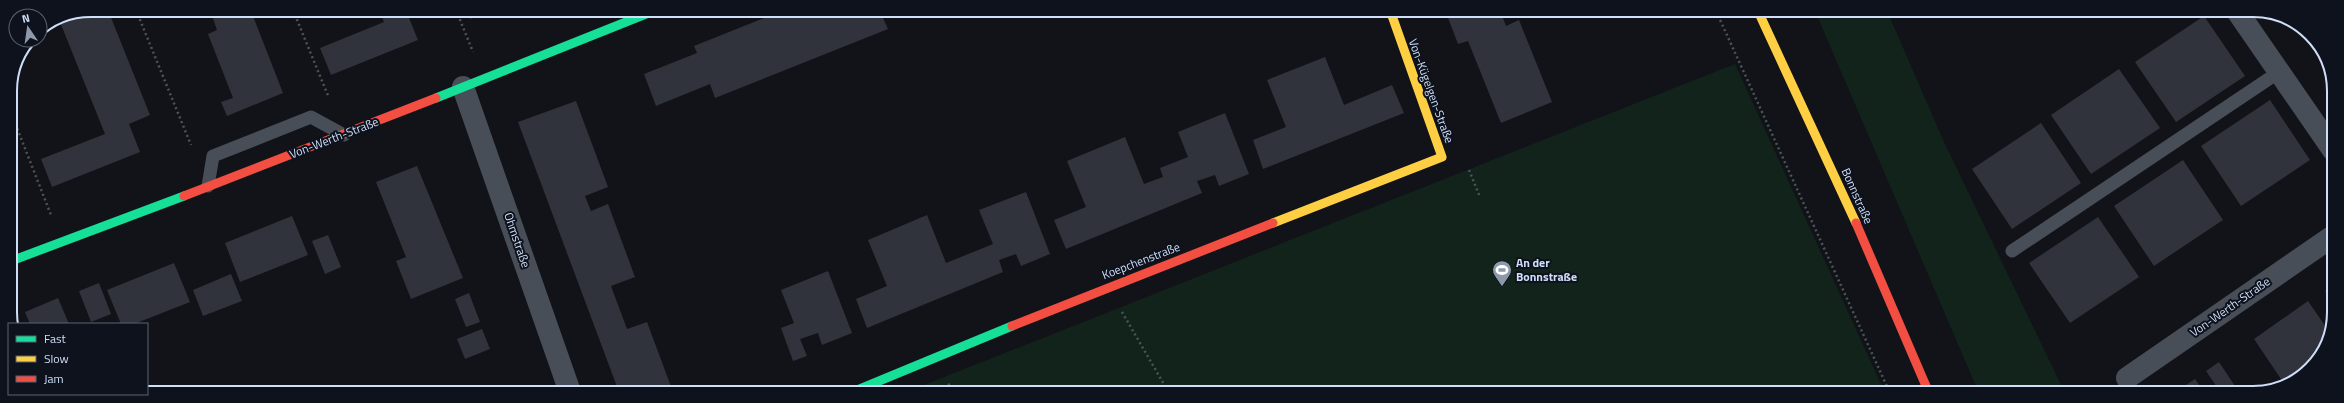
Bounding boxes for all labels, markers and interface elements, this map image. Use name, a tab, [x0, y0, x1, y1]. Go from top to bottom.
north arrow	[8, 8, 48, 48]
text: N	[20, 10, 31, 27]
street label: Von-Kügelgen-Straße	[1404, 36, 1459, 146]
street label: Von-Werth-Straße	[286, 112, 381, 163]
street label: Bonnstraße	[1837, 165, 1878, 227]
street label: Ohmstraße	[499, 210, 536, 270]
street label: Koepchenstraße	[1099, 237, 1183, 284]
place label: An der Bonnstraße	[1516, 253, 1577, 286]
sports icon: An der Bonnstraße	[1491, 259, 1513, 287]
street label: Von-Werth-Straße	[2186, 272, 2274, 341]
legend	[8, 323, 148, 395]
text: Fast	[44, 329, 67, 348]
text: Slow	[44, 349, 69, 368]
text: Jam	[44, 369, 64, 388]

